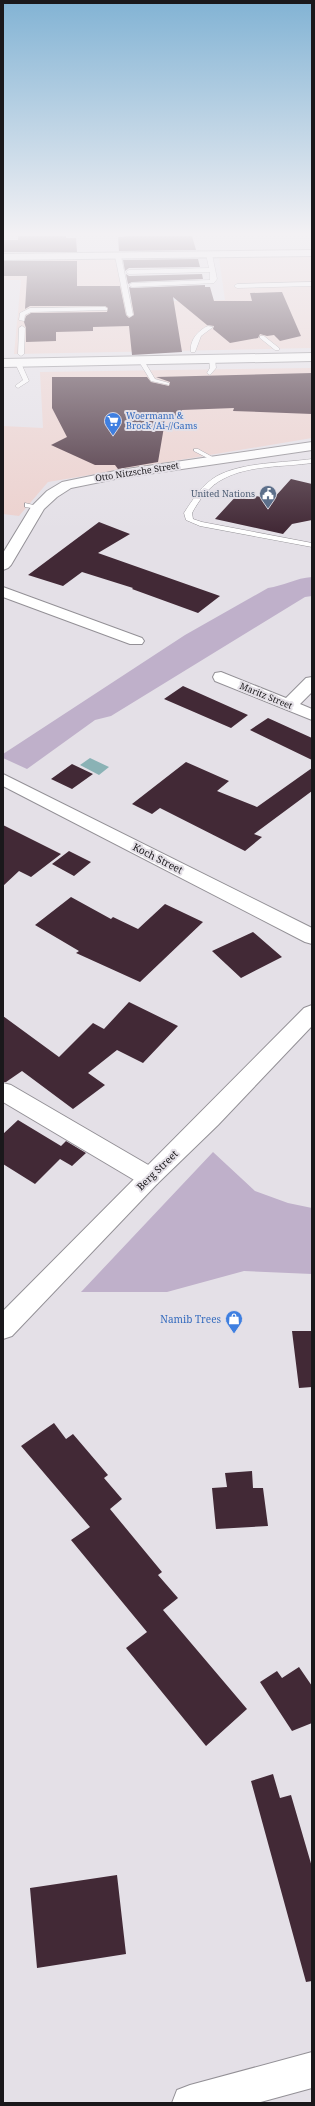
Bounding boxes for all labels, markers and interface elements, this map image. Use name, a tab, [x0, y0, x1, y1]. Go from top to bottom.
place label: Woermann & Brock /Ai-//Gams	[126, 409, 197, 432]
supermarket icon: Woermann & Brock /Ai-//Gams	[103, 411, 123, 436]
street label: Otto Nitzsche Street	[94, 458, 180, 485]
public building icon: United Nations	[258, 484, 278, 509]
place label: United Nations	[191, 487, 255, 500]
street label: Maritz Street	[238, 679, 295, 712]
street label: Koch Street	[131, 839, 186, 877]
street label: Berg Street	[133, 1146, 181, 1193]
shop icon: Namib Trees	[224, 1309, 244, 1334]
place label: Namib Trees	[160, 1312, 221, 1326]

